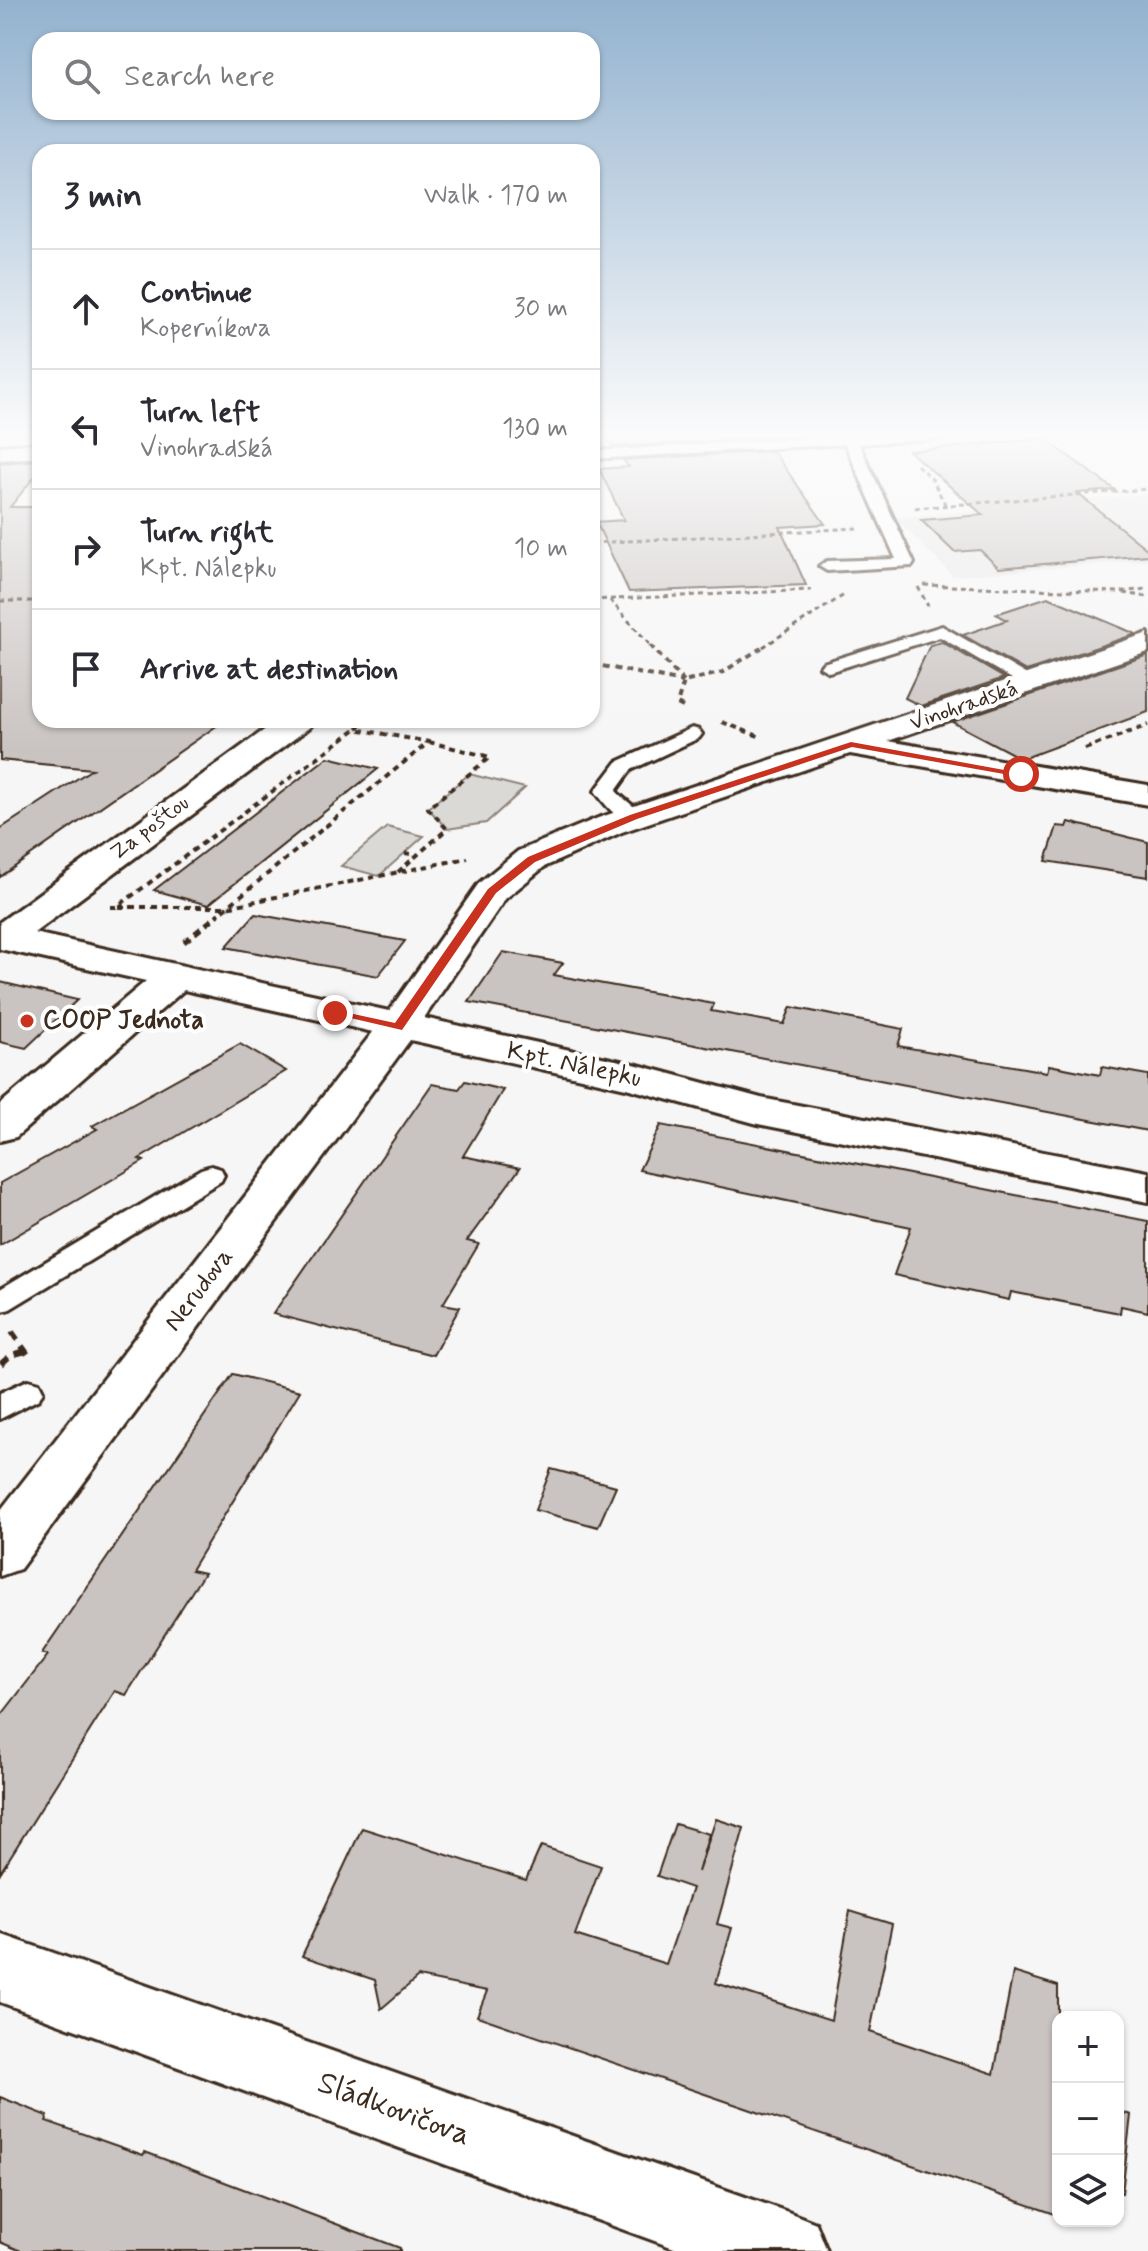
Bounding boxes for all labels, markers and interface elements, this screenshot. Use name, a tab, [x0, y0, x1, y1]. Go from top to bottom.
search box	[32, 32, 600, 120]
icon: search	[60, 54, 104, 98]
text: Search here	[124, 57, 275, 96]
text: 3 min	[64, 174, 142, 219]
text: Walk · 170 m	[424, 179, 568, 213]
text: Continue	[140, 273, 252, 312]
icon: ahead	[64, 287, 108, 331]
text: 30 m	[514, 292, 568, 326]
text: Koperníkova	[140, 312, 271, 346]
text: Turn left	[140, 393, 260, 432]
icon: left	[64, 407, 108, 451]
text: 130 m	[502, 412, 568, 446]
text: Vinohradská	[140, 432, 273, 466]
text: Turn right	[140, 513, 273, 552]
icon: right	[64, 527, 108, 571]
text: 10 m	[514, 532, 568, 566]
text: Kpt. Nálepku	[140, 552, 277, 586]
icon: arrive	[64, 647, 108, 691]
text: Arrive at destination	[140, 650, 398, 689]
street label: Vinohradská	[906, 674, 1022, 738]
route start	[1003, 756, 1039, 792]
street label: Za poštou	[105, 789, 195, 867]
route end	[317, 995, 353, 1031]
place label: COOP Jednota	[43, 1004, 204, 1038]
marker: COOP Jednota	[18, 1012, 36, 1030]
street label: Kpt. Nálepku	[504, 1034, 644, 1096]
street label: Nerudova	[157, 1241, 241, 1339]
map controls	[1052, 2011, 1124, 2227]
button: +	[1052, 2011, 1124, 2083]
street label: Sládkovičova	[312, 2062, 476, 2156]
button: −	[1052, 2083, 1124, 2155]
button: layers	[1052, 2155, 1124, 2227]

